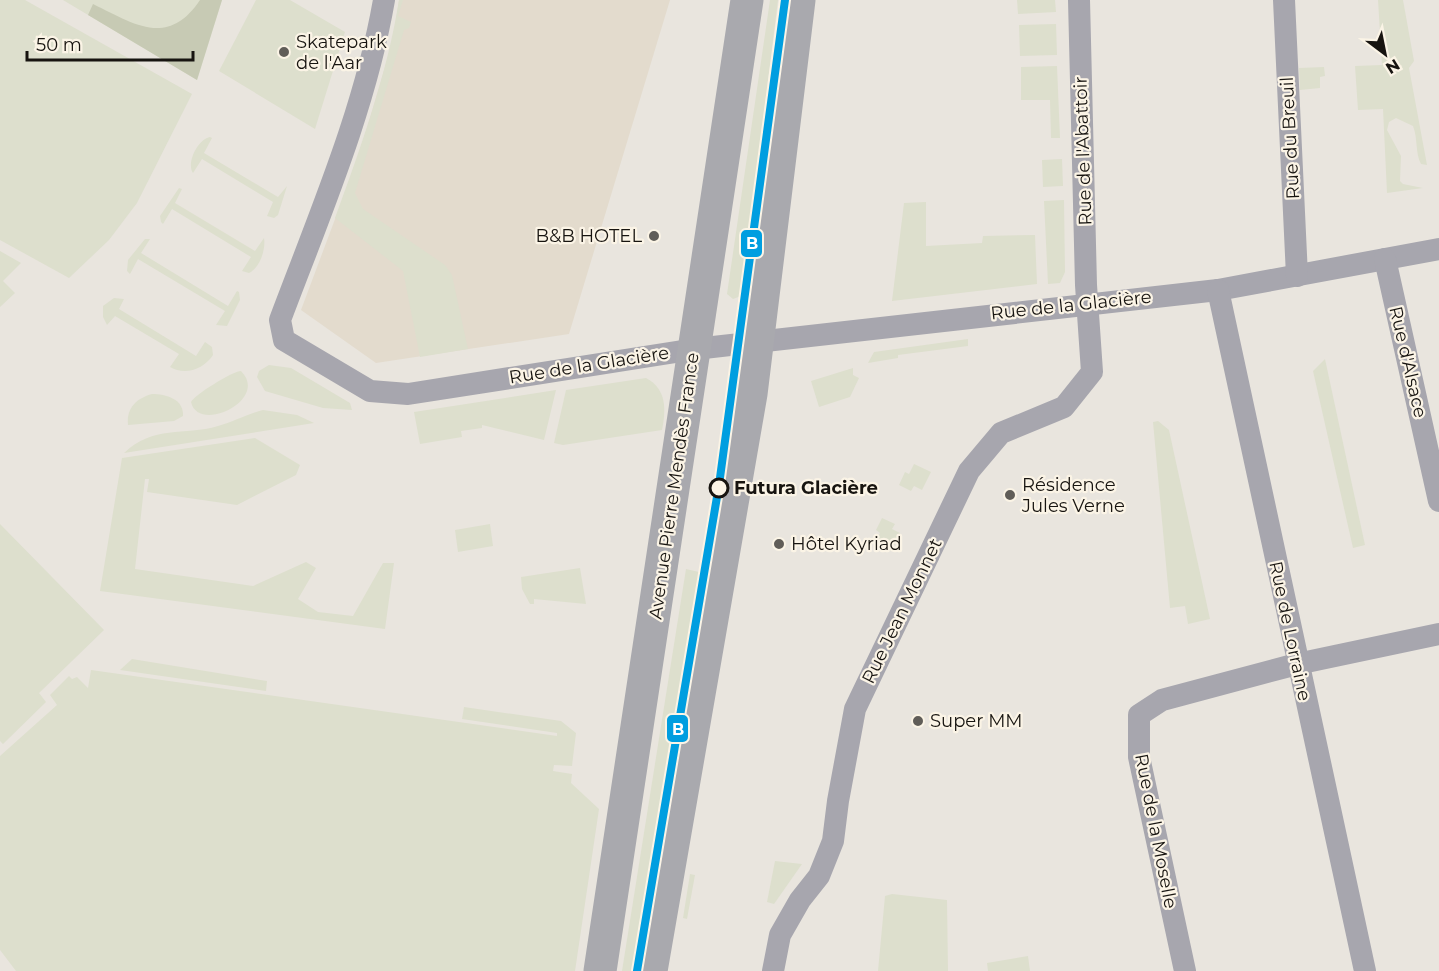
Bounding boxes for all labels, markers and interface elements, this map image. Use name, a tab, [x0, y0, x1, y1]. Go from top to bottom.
scale bar	[27, 24, 194, 62]
north arrow	[1355, 24, 1415, 84]
place label: Skatepark de l'Aar	[296, 31, 387, 74]
text: 50 m	[36, 34, 82, 56]
marker: Skatepark de l'Aar	[277, 45, 291, 59]
text: N	[1382, 55, 1403, 78]
street label: Rue de l'Abattoir	[1069, 76, 1097, 226]
street label: Rue du Breuil	[1276, 76, 1304, 200]
place label: B&B HOTEL	[536, 225, 642, 247]
marker: B&B HOTEL	[647, 229, 661, 243]
line badge: B	[740, 229, 763, 258]
text: B	[746, 234, 758, 253]
street label: Rue de la Glacière	[989, 286, 1153, 324]
street label: Rue d'Alsace	[1384, 304, 1432, 420]
street label: Rue de la Glacière	[507, 341, 671, 389]
street label: Avenue Pierre Mendès France	[644, 351, 704, 621]
place label: Résidence Jules Verne	[1021, 474, 1125, 517]
place label: Futura Glacière	[734, 477, 878, 499]
marker: Futura Glacière	[709, 478, 729, 498]
marker: Résidence Jules Verne	[1003, 488, 1017, 502]
place label: Hôtel Kyriad	[791, 533, 902, 555]
street label: Rue Jean Monnet	[857, 535, 947, 687]
marker: Hôtel Kyriad	[772, 537, 786, 551]
street label: Rue de Lorraine	[1264, 559, 1316, 703]
place label: Super MM	[930, 710, 1023, 732]
line badge: B	[666, 714, 689, 743]
marker: Super MM	[911, 714, 925, 728]
text: B	[672, 720, 684, 739]
street label: Rue de la Moselle	[1130, 752, 1182, 910]

